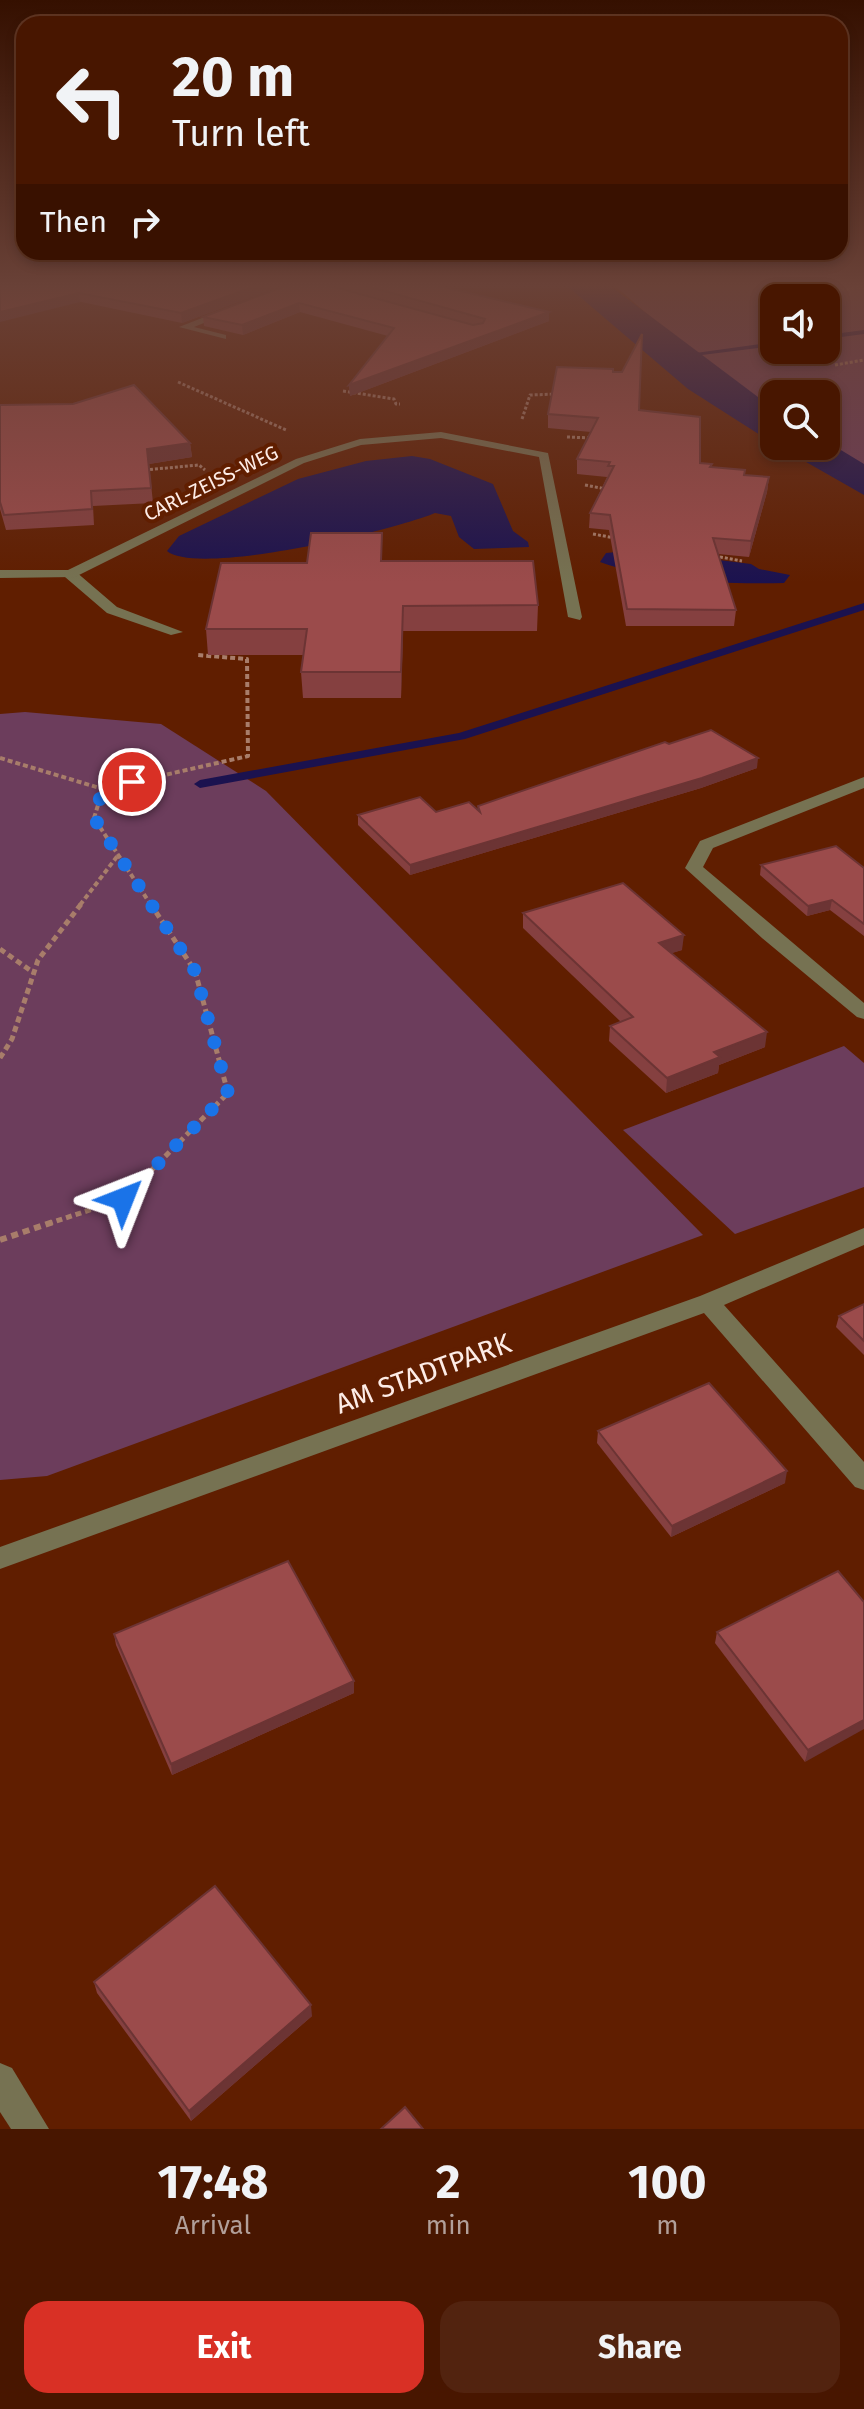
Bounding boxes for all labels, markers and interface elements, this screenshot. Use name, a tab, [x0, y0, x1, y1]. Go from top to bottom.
text: 20 m	[172, 44, 294, 111]
icon: left	[40, 48, 144, 152]
text: Turn left	[172, 112, 310, 156]
icon: right	[123, 200, 167, 244]
text: Then	[40, 204, 107, 240]
map controls	[760, 284, 840, 460]
button: sound	[760, 284, 840, 364]
button: search	[760, 380, 840, 460]
street label: CARL-ZEISS-WEG	[140, 440, 282, 526]
pin	[98, 748, 166, 816]
icon: arrive	[110, 760, 154, 804]
position arrow	[81, 1157, 165, 1241]
street label: AM STADTPARK	[331, 1326, 516, 1421]
text: 17:48	[157, 2153, 268, 2211]
text: 2	[436, 2153, 461, 2211]
text: 100	[628, 2153, 707, 2211]
text: Arrival	[175, 2210, 251, 2241]
text: min	[426, 2210, 471, 2241]
text: m	[656, 2210, 678, 2241]
button: Exit	[24, 2301, 424, 2393]
button: Share	[440, 2301, 840, 2393]

